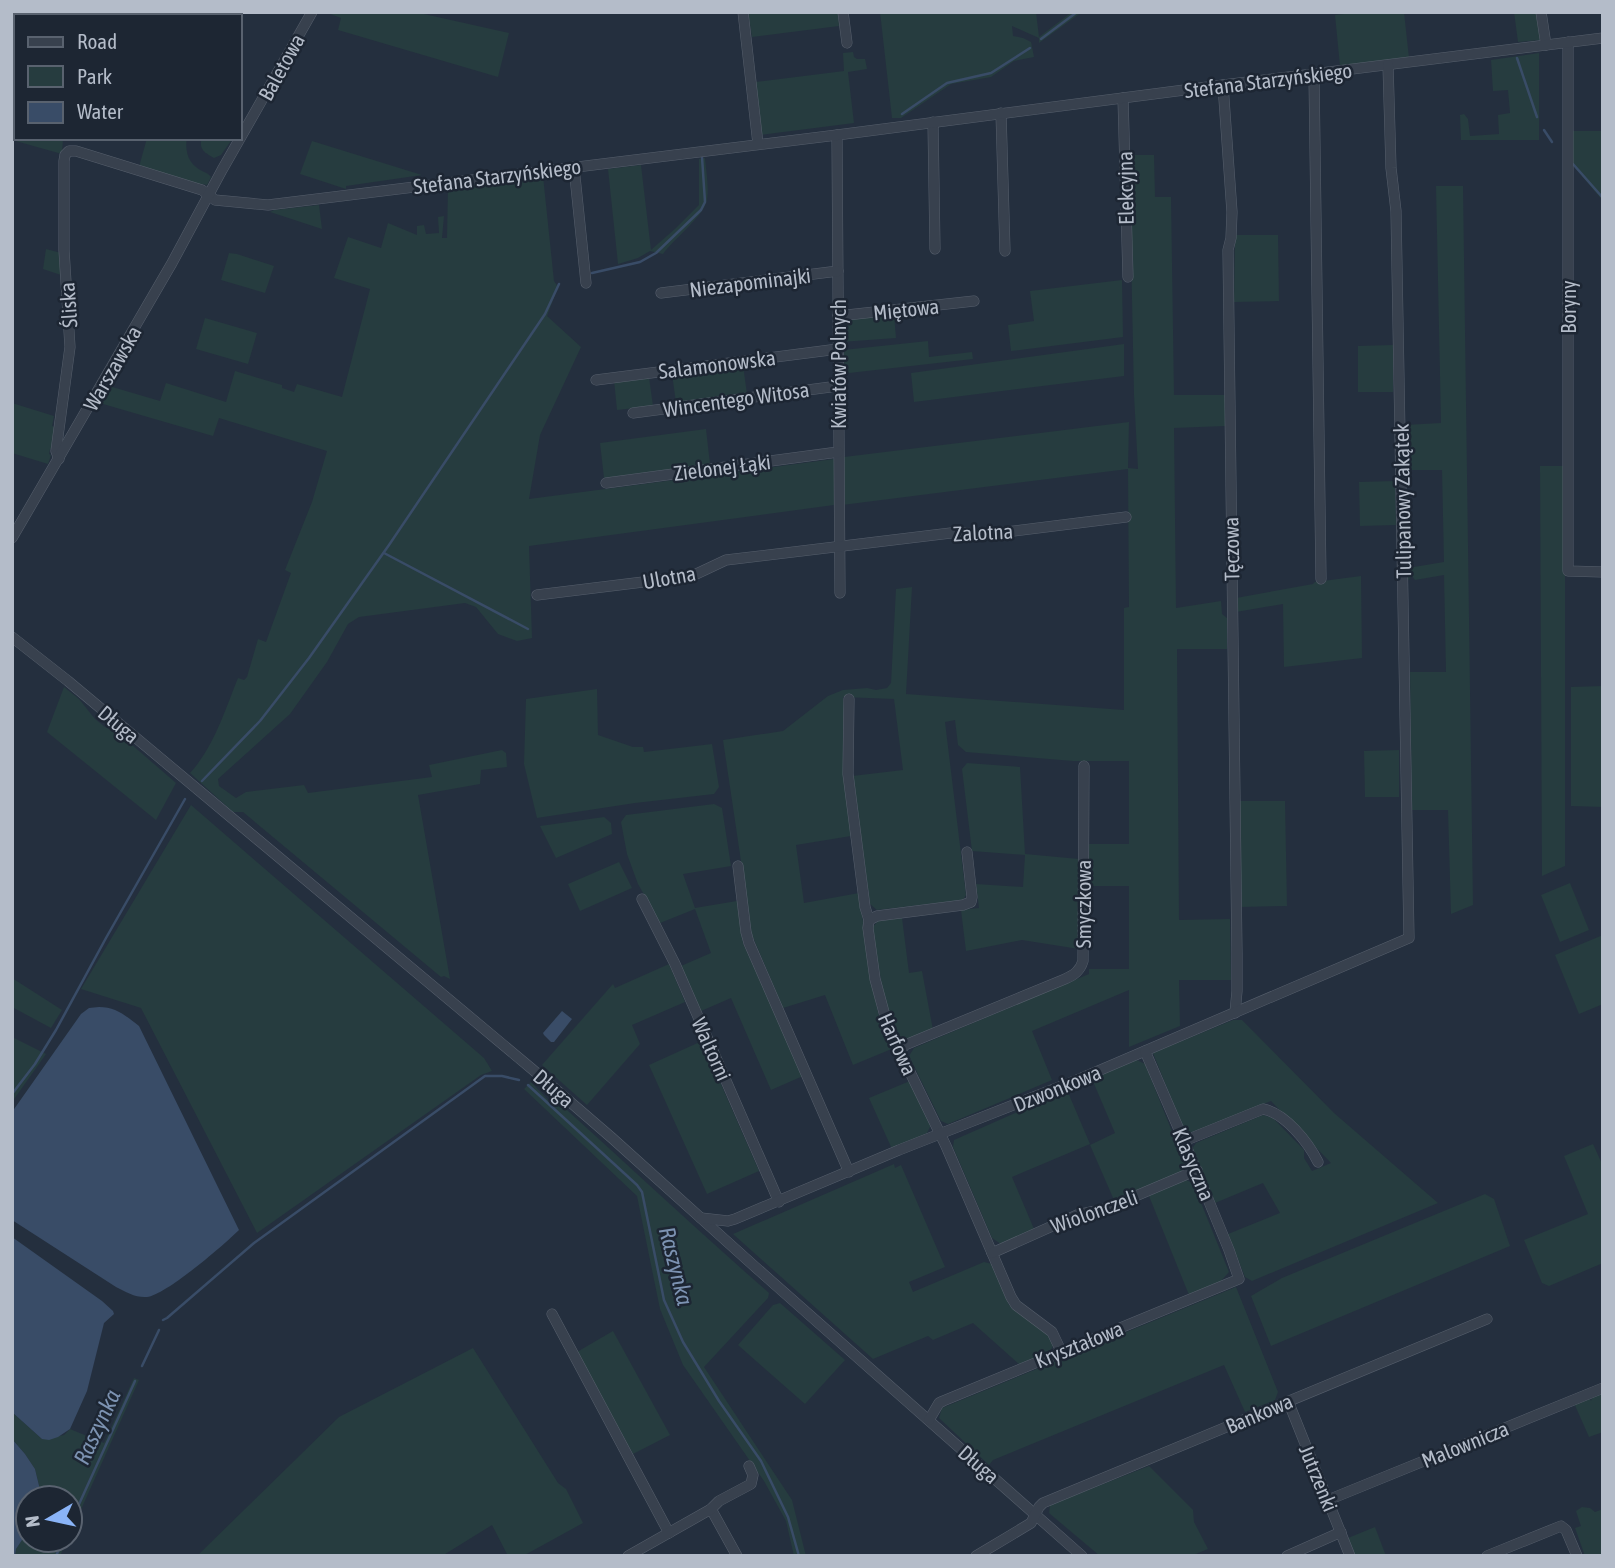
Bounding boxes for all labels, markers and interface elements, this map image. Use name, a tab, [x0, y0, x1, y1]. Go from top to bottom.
legend	[14, 14, 242, 140]
text: Road	[77, 29, 117, 53]
street label: Baletowa	[253, 30, 309, 104]
street label: Stefana Starzyńskiego	[1183, 58, 1353, 102]
text: Park	[77, 64, 112, 88]
text: Water	[77, 99, 124, 123]
street label: Elekcyjna	[1112, 151, 1138, 225]
street label: Stefana Starzyńskiego	[412, 154, 582, 198]
street label: Niezapominajki	[688, 263, 812, 301]
street label: Boryny	[1556, 280, 1580, 334]
street label: Śliska	[54, 281, 82, 329]
street label: Miętowa	[872, 294, 940, 324]
street label: Kwiatów Polnych	[826, 299, 850, 429]
street label: Warszawska	[78, 321, 146, 415]
street label: Salamonowska	[657, 345, 777, 383]
street label: Wincentego Witosa	[661, 377, 811, 421]
street label: Tulipanowy Zakątek	[1389, 423, 1415, 579]
street label: Zielonej Łąki	[672, 449, 772, 485]
street label: Tęczowa	[1218, 517, 1244, 581]
street label: Zalotna	[952, 518, 1014, 546]
street label: Ulotna	[641, 561, 697, 593]
street label: Długa	[94, 700, 144, 748]
street label: Smyczkowa	[1071, 860, 1095, 948]
street label: Harfowa	[874, 1009, 922, 1079]
street label: Waltorni	[687, 1014, 737, 1084]
street label: Dzwonkowa	[1010, 1060, 1104, 1116]
street label: Długa	[529, 1064, 579, 1112]
street label: Klasyczna	[1168, 1124, 1220, 1204]
street label: Wiolonczeli	[1047, 1184, 1141, 1238]
water label: Raszynka	[654, 1224, 698, 1308]
street label: Kryształowa	[1031, 1315, 1127, 1373]
water label: Raszynka	[68, 1385, 126, 1469]
street label: Bankowa	[1222, 1388, 1296, 1438]
street label: Malownicza	[1418, 1416, 1512, 1472]
street label: Długa	[954, 1440, 1004, 1488]
street label: Jutrzenki	[1295, 1441, 1343, 1515]
north arrow	[14, 1484, 84, 1554]
text: N	[20, 1514, 44, 1529]

